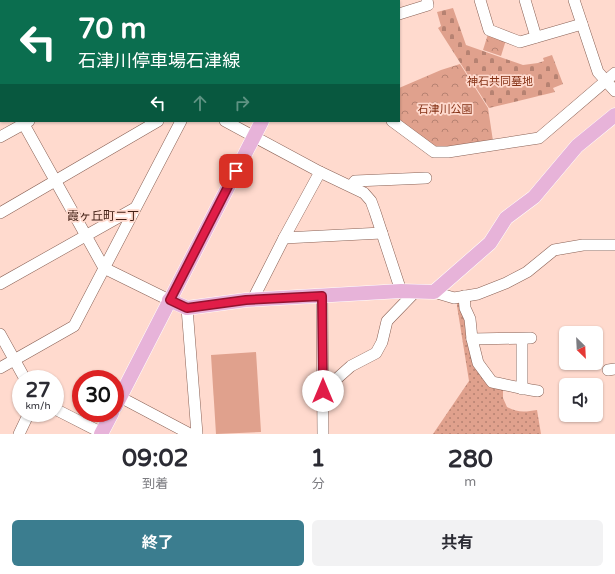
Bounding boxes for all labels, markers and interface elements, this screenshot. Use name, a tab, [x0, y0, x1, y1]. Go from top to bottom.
text: 70 m	[78, 12, 146, 46]
icon: left	[12, 16, 64, 68]
text: 石津川停車場石津線	[78, 50, 240, 72]
park label: 神石共同墓地	[467, 75, 533, 88]
icon: left	[147, 92, 169, 114]
icon: ahead	[189, 92, 211, 114]
icon: right	[231, 92, 253, 114]
park label: 石津川公園	[418, 103, 473, 116]
pin	[219, 154, 253, 188]
icon: arrive	[225, 160, 247, 182]
district label: 霞ヶ丘町二丁	[67, 209, 139, 223]
north arrow	[559, 326, 603, 370]
map controls	[559, 326, 603, 422]
speed limit sign: 30	[72, 370, 124, 422]
position arrow	[302, 370, 344, 412]
button: sound	[559, 378, 603, 422]
text: 27	[25, 379, 51, 403]
text: km/h	[25, 400, 51, 412]
text: 09:02	[122, 444, 189, 473]
text: 1	[311, 444, 326, 473]
text: 280	[448, 445, 493, 474]
text: m	[464, 474, 476, 490]
text: 到着	[142, 476, 168, 492]
text: 分	[312, 476, 325, 492]
button: 終了	[12, 520, 304, 566]
button: 共有	[312, 520, 603, 566]

